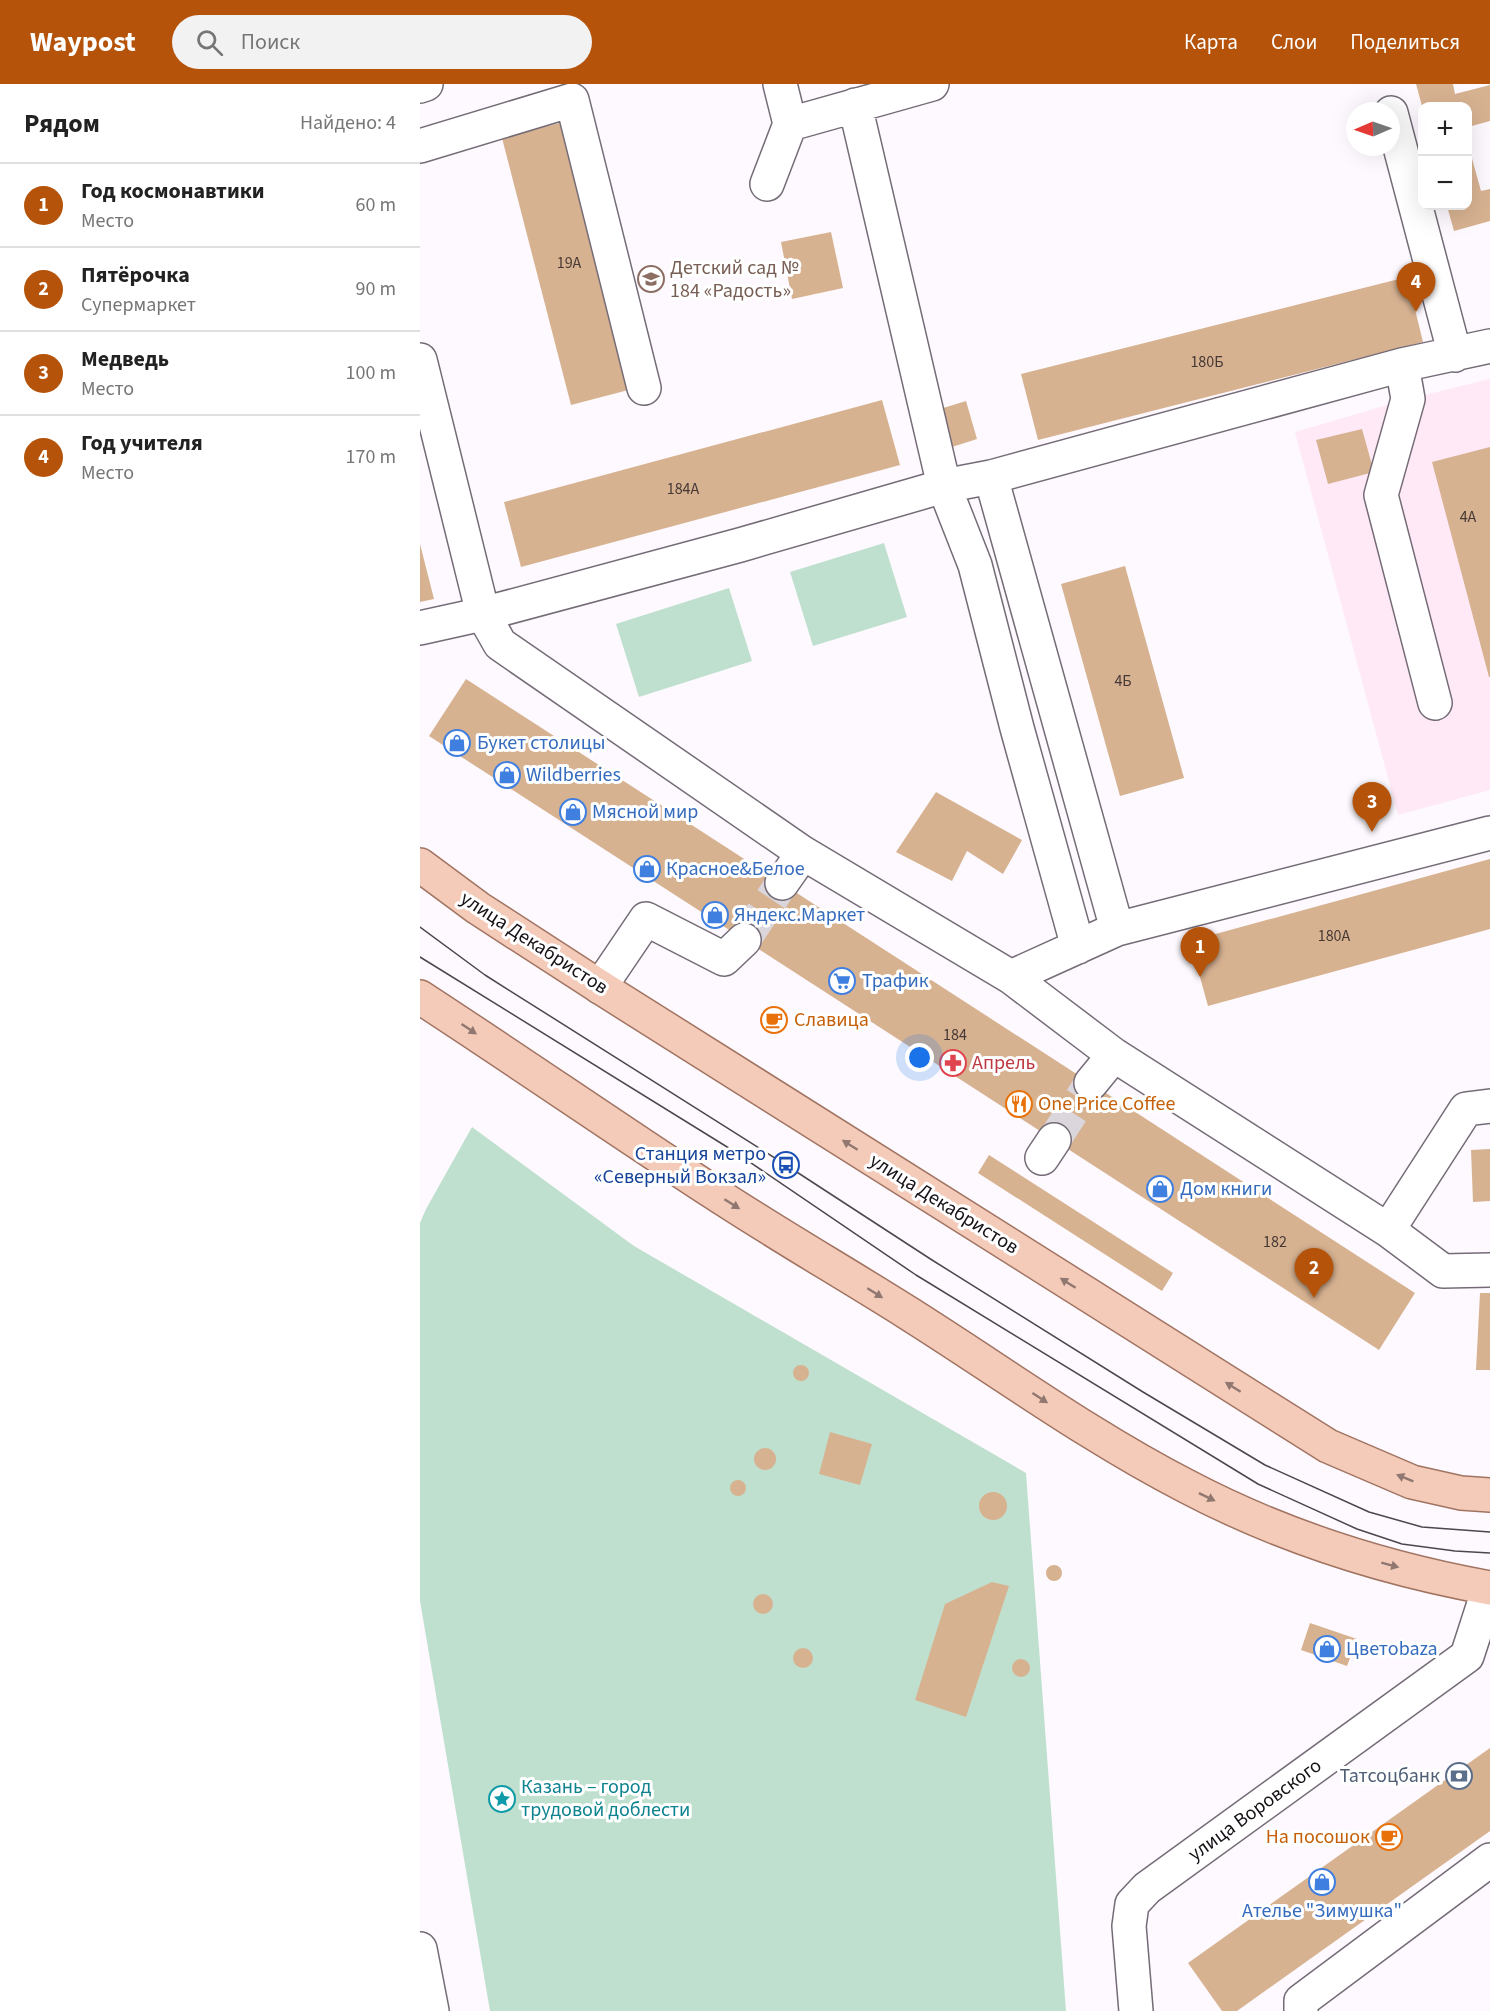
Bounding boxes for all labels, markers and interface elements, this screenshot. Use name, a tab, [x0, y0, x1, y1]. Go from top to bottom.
search box	[172, 15, 592, 69]
text: Waypost	[30, 22, 136, 62]
icon: search	[193, 26, 226, 59]
text: Поиск	[241, 26, 300, 58]
text: Карта	[1184, 27, 1238, 57]
text: Слои	[1271, 27, 1317, 57]
text: Поделиться	[1350, 27, 1460, 57]
north arrow	[1346, 102, 1400, 156]
map controls	[1418, 102, 1472, 210]
button: +	[1418, 102, 1472, 156]
text: Рядом	[24, 105, 100, 142]
text: Найдено: 4	[300, 109, 396, 137]
button: −	[1418, 156, 1472, 210]
text: Год космонавтики	[81, 175, 265, 207]
text: 1	[38, 191, 49, 219]
text: 60 m	[356, 191, 396, 219]
text: Место	[81, 207, 134, 235]
house number: 19А	[557, 252, 582, 274]
place label: Детский сад № 184 «Радость»	[670, 254, 799, 305]
text: Пятёрочка	[81, 259, 190, 291]
pin: 4	[1396, 262, 1436, 312]
school or university icon: Детский сад № 184 «Радость»	[636, 264, 666, 294]
text: 2	[38, 275, 49, 303]
text: 90 m	[356, 275, 396, 303]
text: Супермаркет	[81, 291, 196, 319]
text: Медведь	[81, 343, 169, 375]
house number: 180Б	[1190, 351, 1224, 373]
text: 3	[38, 359, 49, 387]
text: 100 m	[346, 359, 396, 387]
text: Место	[81, 375, 134, 403]
text: Год учителя	[81, 427, 203, 459]
text: 4	[38, 443, 49, 471]
text: 170 m	[346, 443, 396, 471]
text: Место	[81, 459, 134, 487]
house number: 184А	[667, 478, 700, 500]
house number: 4А	[1460, 506, 1477, 528]
house number: 4Б	[1114, 670, 1132, 692]
shop icon: Букет столицы	[442, 728, 472, 758]
place label: Букет столицы	[477, 729, 605, 757]
shop icon: Wildberries	[492, 760, 522, 790]
place label: Wildberries	[526, 761, 621, 789]
pin: 3	[1352, 782, 1392, 832]
shop icon: Мясной мир	[558, 797, 588, 827]
place label: Мясной мир	[592, 798, 698, 826]
shop icon: Красное&Белое	[632, 854, 662, 884]
place label: Красное&Белое	[666, 855, 805, 883]
street label: улица Декабристов	[455, 885, 613, 1001]
shop icon: Яндекс.Маркет	[700, 900, 730, 930]
place label: Яндекс.Маркет	[734, 901, 865, 929]
house number: 180А	[1318, 925, 1351, 947]
pin: 1	[1180, 928, 1220, 977]
supermarket icon: Трафик	[827, 966, 857, 996]
place label: Трафик	[862, 967, 929, 995]
cafe icon: Славица	[759, 1005, 789, 1035]
place label: Славица	[794, 1006, 869, 1034]
one-way arrow	[461, 1023, 477, 1034]
house number: 184	[943, 1024, 967, 1046]
your location	[905, 1043, 934, 1072]
pharmacy icon: Апрель	[938, 1048, 968, 1078]
place label: Апрель	[972, 1049, 1035, 1077]
restaurant icon: One Price Coffee	[1004, 1089, 1034, 1119]
place label: One Price Coffee	[1038, 1090, 1175, 1118]
place label: Станция метро «Северный Вокзал»	[594, 1140, 766, 1191]
one-way arrow	[842, 1140, 858, 1151]
street label: улица Декабристов	[864, 1147, 1024, 1261]
bus stop icon: Станция метро «Северный Вокзал»	[771, 1150, 801, 1180]
shop icon: Дом книги	[1145, 1174, 1175, 1204]
place label: Дом книги	[1180, 1175, 1272, 1203]
one-way arrow	[724, 1198, 740, 1209]
house number: 182	[1263, 1231, 1287, 1253]
pin: 2	[1294, 1248, 1334, 1298]
one-way arrow	[1061, 1277, 1077, 1289]
one-way arrow	[867, 1287, 883, 1298]
one-way arrow	[1225, 1382, 1241, 1393]
one-way arrow	[1032, 1392, 1048, 1403]
one-way arrow	[1396, 1473, 1414, 1482]
one-way arrow	[1199, 1492, 1216, 1501]
one-way arrow	[1381, 1560, 1399, 1570]
shop icon: Цветоbaza	[1312, 1634, 1342, 1664]
place label: Цветоbaza	[1346, 1635, 1438, 1663]
street label: улица Воровского	[1183, 1752, 1327, 1868]
bank icon: Татсоцбанк	[1444, 1761, 1474, 1791]
place label: Татсоцбанк	[1339, 1762, 1440, 1790]
place label: Казань – город трудовой доблести	[521, 1773, 690, 1824]
place icon: Казань – город трудовой доблести	[487, 1784, 517, 1814]
cafe icon: На посошок	[1374, 1822, 1404, 1852]
place label: На посошок	[1266, 1823, 1370, 1851]
shop icon: Ателье "Зимушка"	[1307, 1867, 1337, 1897]
place label: Ателье "Зимушка"	[1242, 1897, 1402, 1925]

